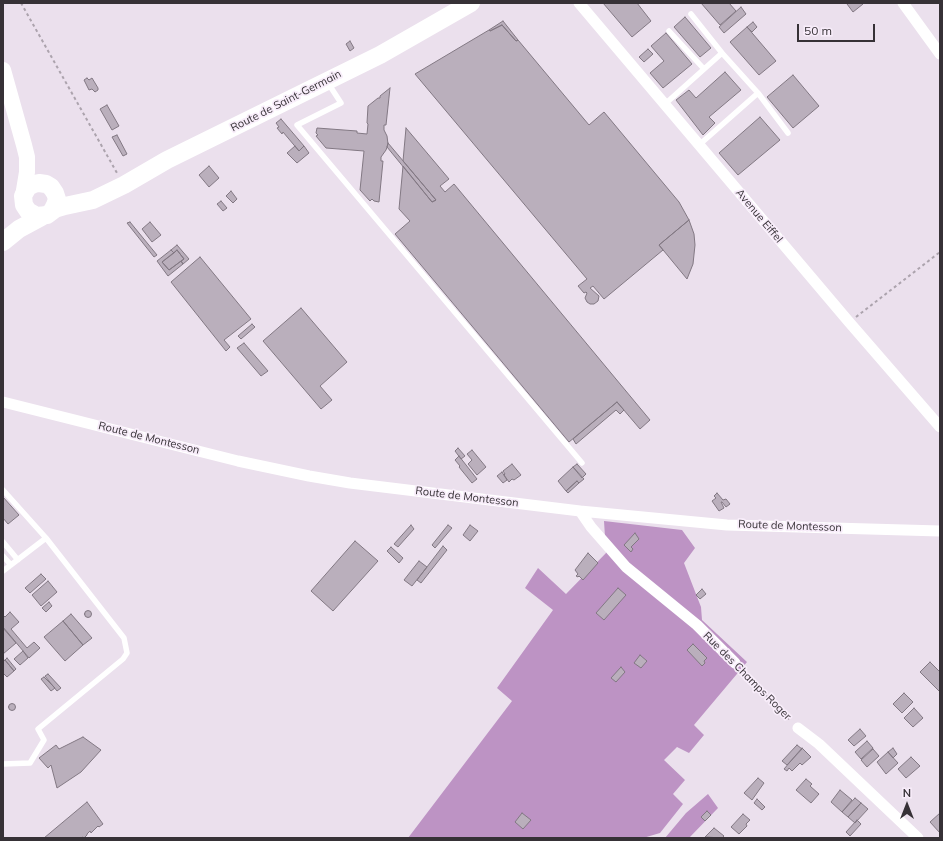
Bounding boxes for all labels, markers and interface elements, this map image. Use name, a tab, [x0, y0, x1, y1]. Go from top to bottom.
scale bar	[799, 16, 877, 42]
text: 50 m	[804, 23, 832, 38]
street label: Route de Saint-Germain	[228, 67, 344, 135]
street label: Avenue Eiffel	[733, 186, 785, 246]
street label: Route de Montesson	[97, 419, 201, 457]
street label: Route de Montesson	[415, 484, 519, 510]
street label: Route de Montesson	[738, 518, 842, 534]
street label: Rue des Champs Roger	[700, 629, 794, 723]
north arrow	[887, 785, 927, 825]
text: N	[903, 786, 911, 800]

